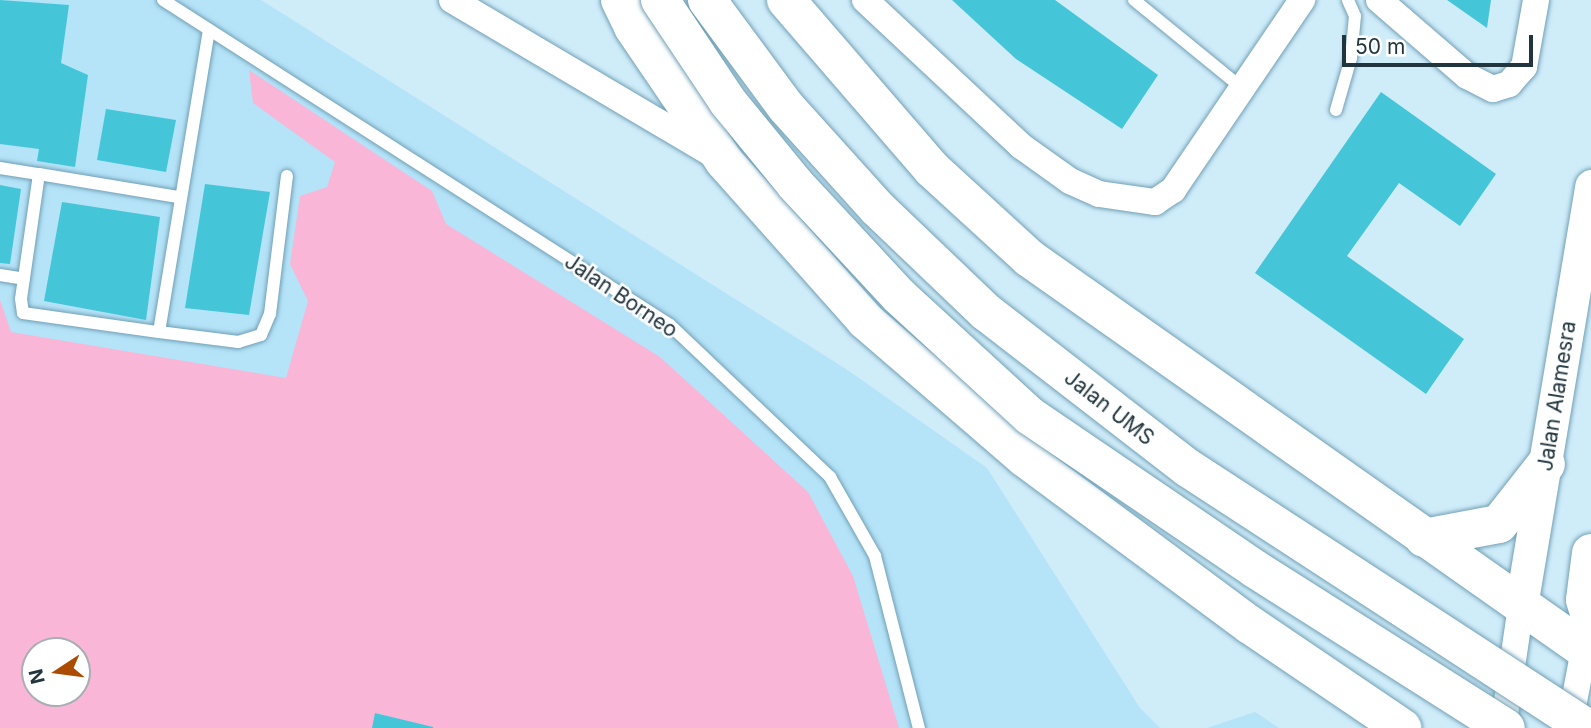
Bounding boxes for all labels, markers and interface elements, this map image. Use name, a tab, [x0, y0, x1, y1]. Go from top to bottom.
scale bar	[1346, 21, 1537, 65]
text: 50 m	[1355, 34, 1405, 59]
street label: Jalan Borneo	[560, 249, 682, 343]
street label: Jalan Alamesra	[1533, 319, 1581, 473]
street label: Jalan UMS	[1059, 365, 1159, 451]
north arrow	[21, 637, 91, 707]
text: N	[24, 667, 50, 686]

